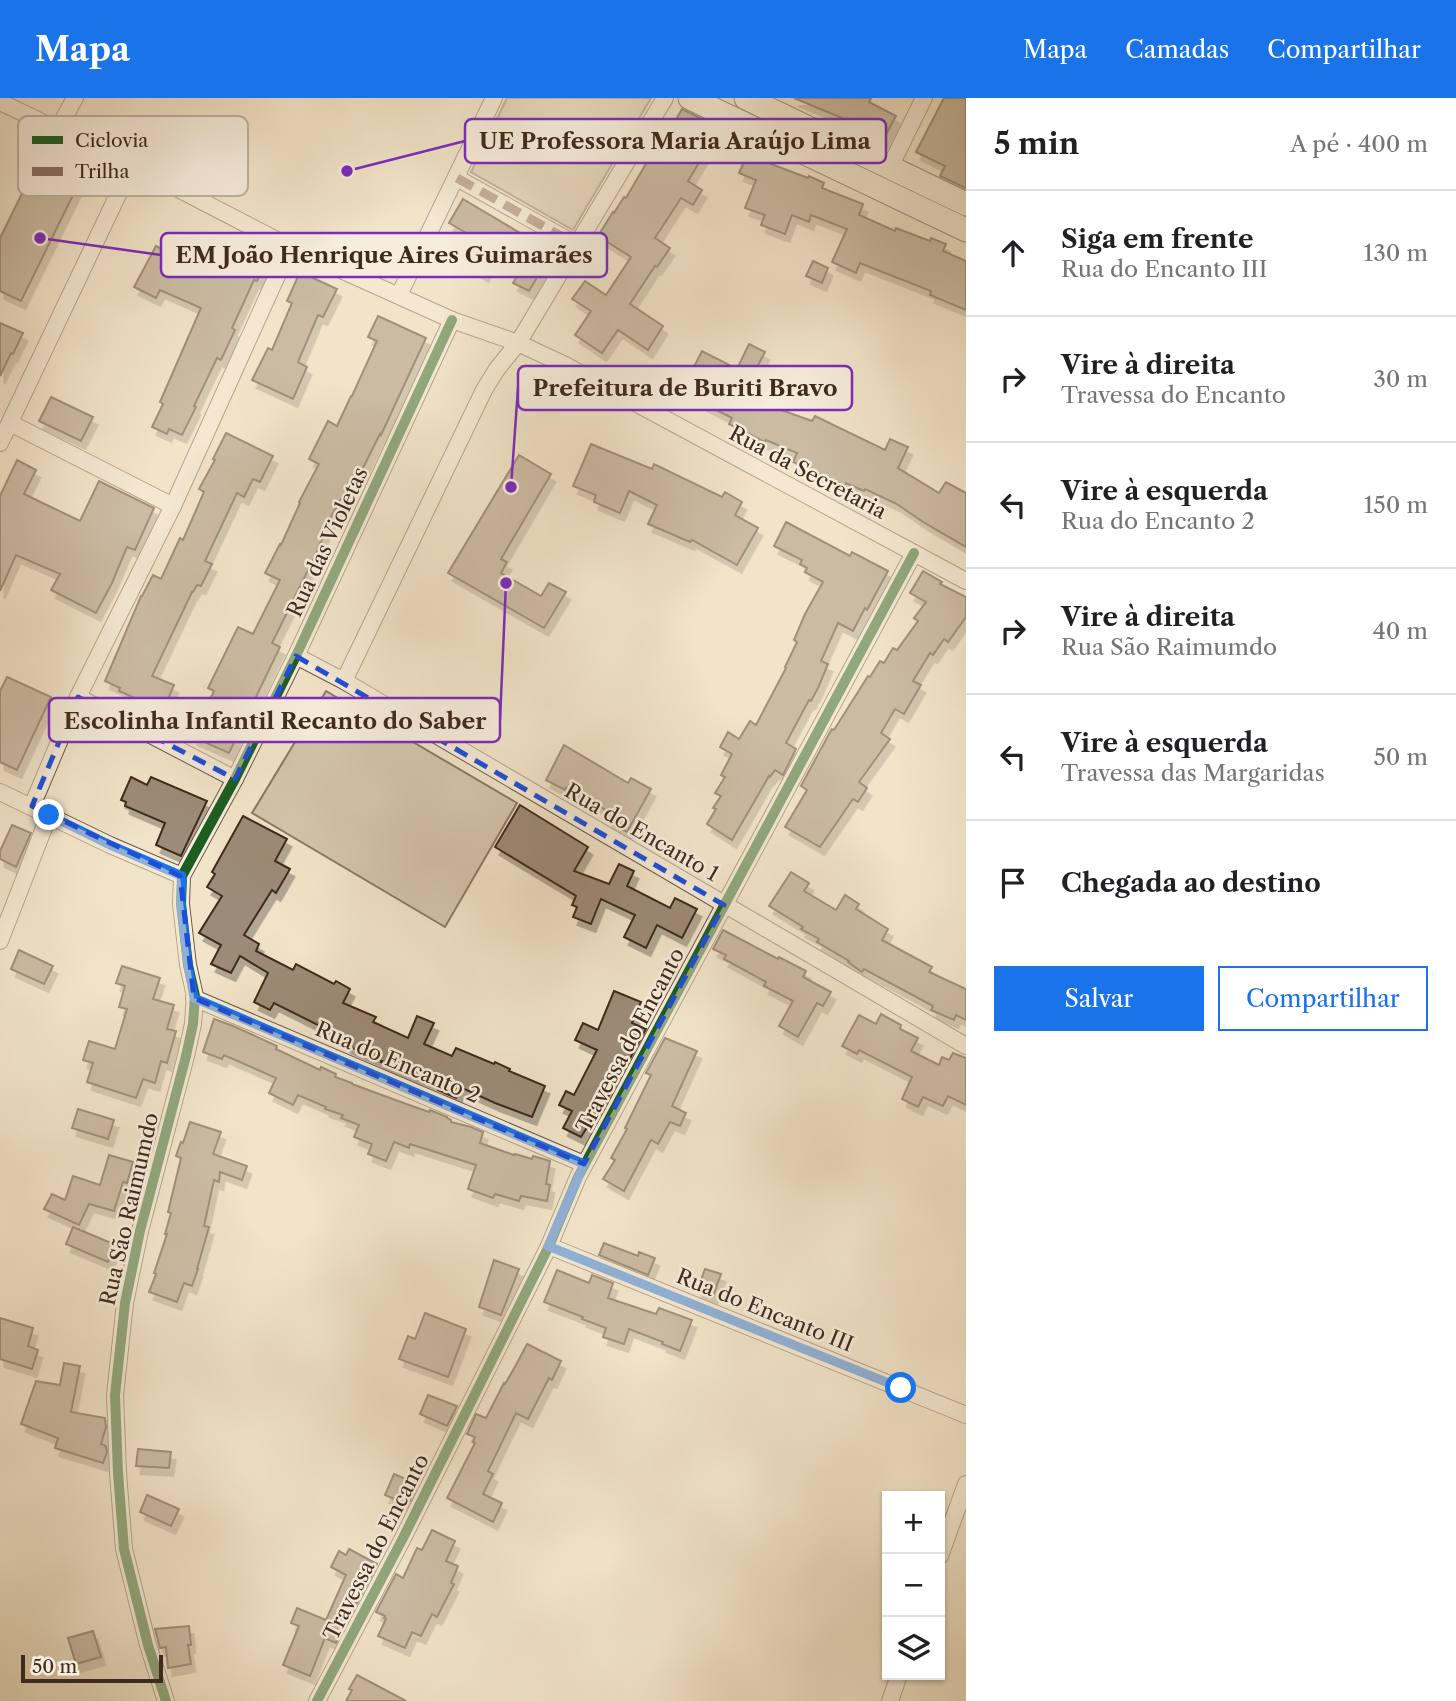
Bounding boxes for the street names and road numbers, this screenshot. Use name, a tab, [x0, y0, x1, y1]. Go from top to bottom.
street label: Rua da Secretaria	[725, 420, 892, 524]
street label: Rua das Violetas	[281, 463, 373, 621]
street label: Rua do Encanto 1	[561, 778, 724, 886]
street label: Travessa do Encanto	[571, 943, 689, 1137]
street label: Rua do Encanto 2	[312, 1016, 484, 1108]
street label: Rua São Raimumdo	[95, 1110, 163, 1308]
street label: Rua do Encanto III	[673, 1263, 857, 1357]
street label: Travessa do Encanto	[318, 1450, 434, 1644]

